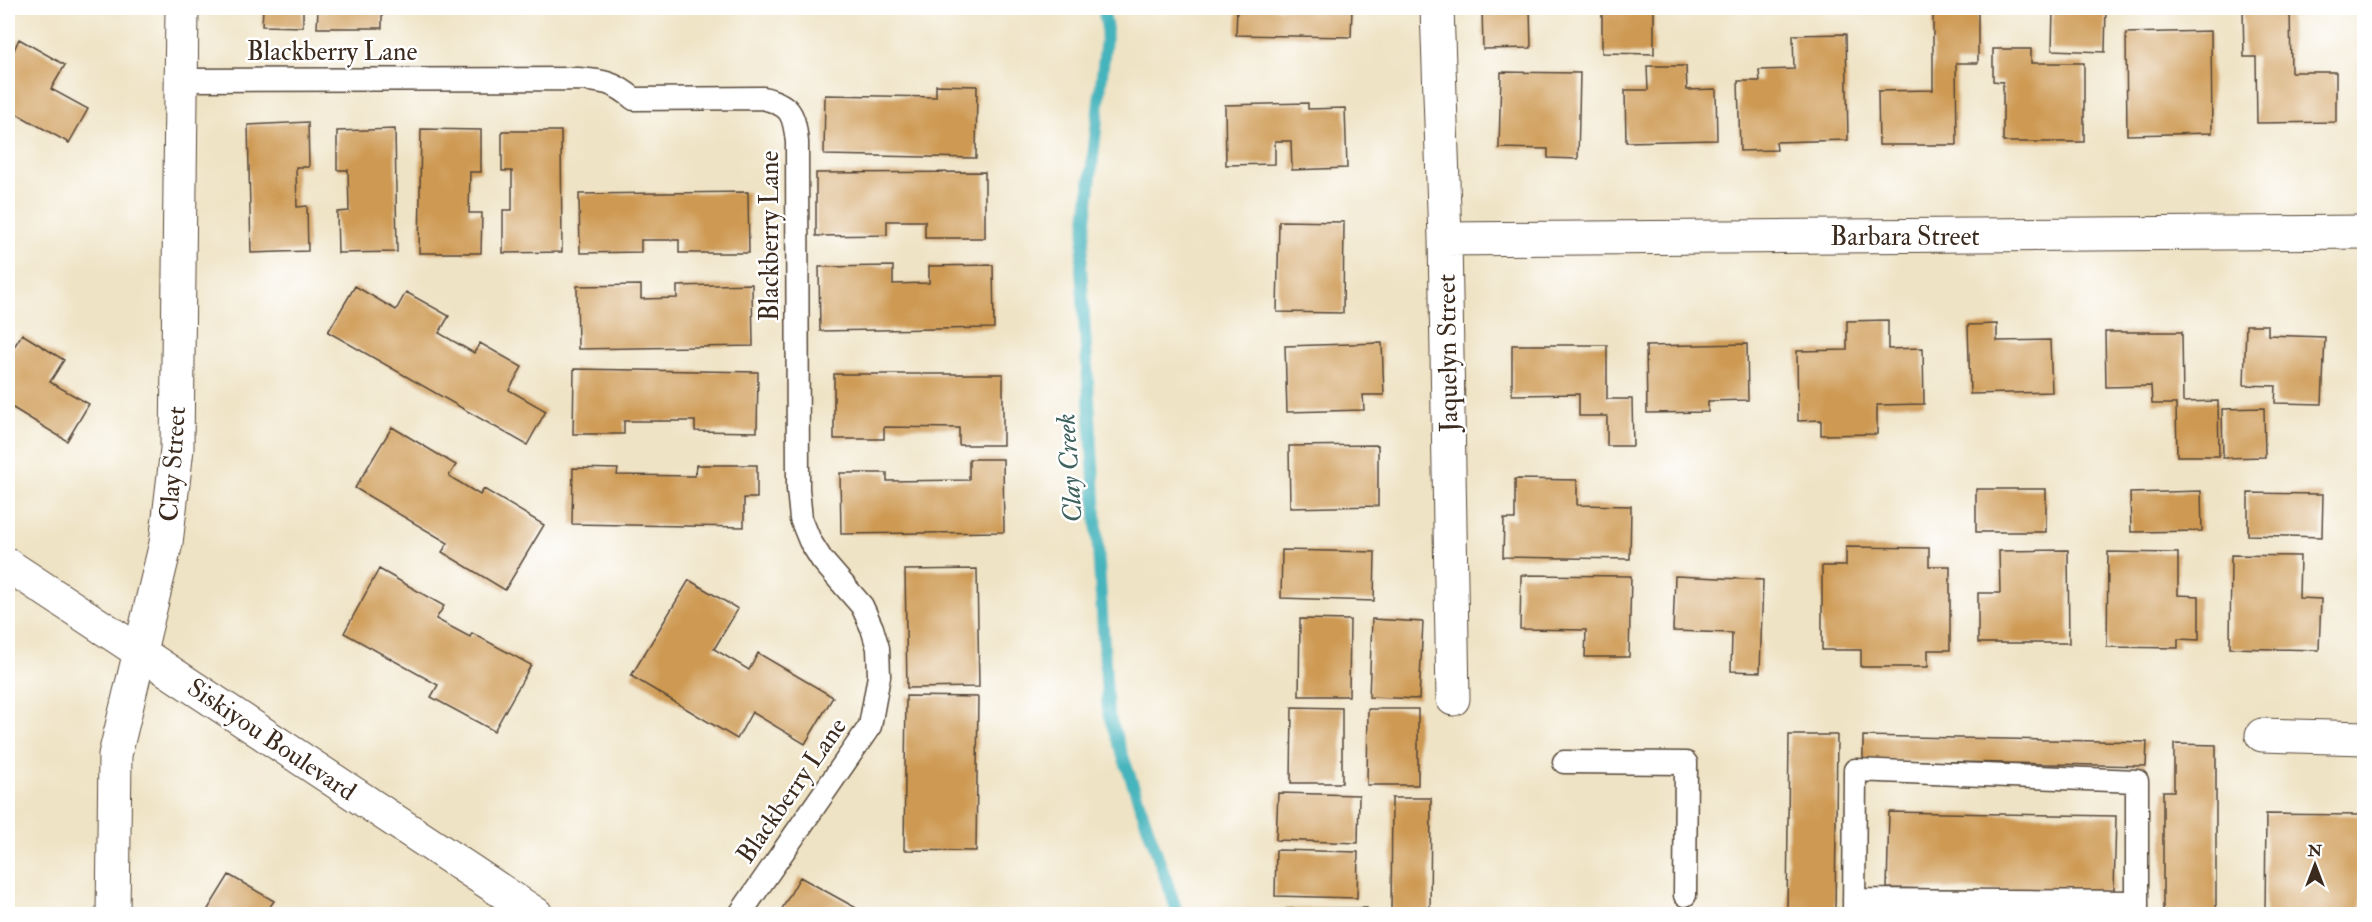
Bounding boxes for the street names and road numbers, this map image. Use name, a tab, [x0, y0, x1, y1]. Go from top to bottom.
street label: Blackberry Lane	[247, 36, 417, 68]
street label: Blackberry Lane	[754, 151, 786, 321]
street label: Barbara Street	[1830, 221, 1980, 253]
street label: Jaquelyn Street	[1431, 274, 1465, 433]
street label: Clay Street	[153, 405, 193, 523]
street label: Siskiyou Boulevard	[181, 672, 362, 808]
street label: Blackberry Lane	[730, 711, 854, 870]

